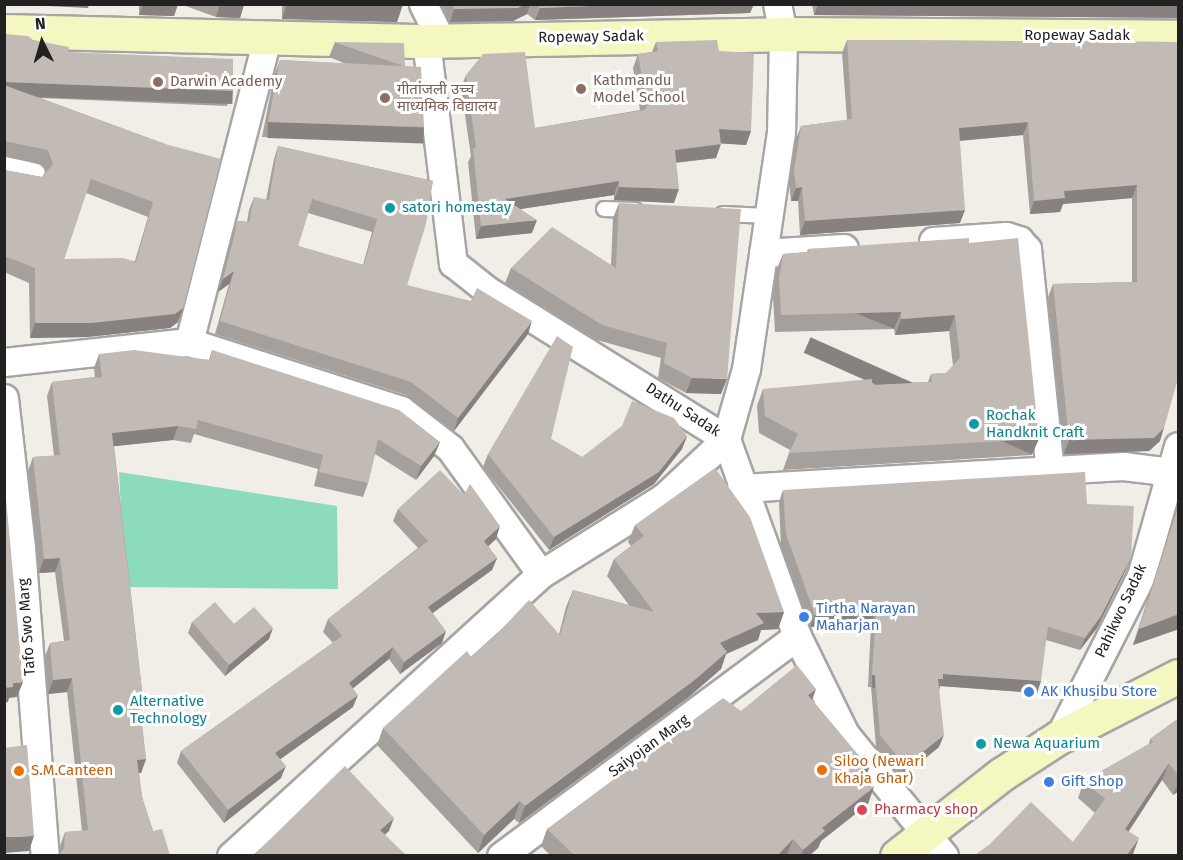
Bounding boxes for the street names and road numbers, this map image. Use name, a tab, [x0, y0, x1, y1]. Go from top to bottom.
street label: Ropeway Sadak	[538, 27, 644, 47]
street label: Ropeway Sadak	[1024, 27, 1130, 45]
street label: Dathu Sadak	[642, 379, 724, 441]
street label: Pahikwo Sadak	[1091, 561, 1151, 661]
street label: Tafo Swo Marg	[15, 578, 39, 676]
street label: Saiyojan Marg	[605, 711, 693, 781]

